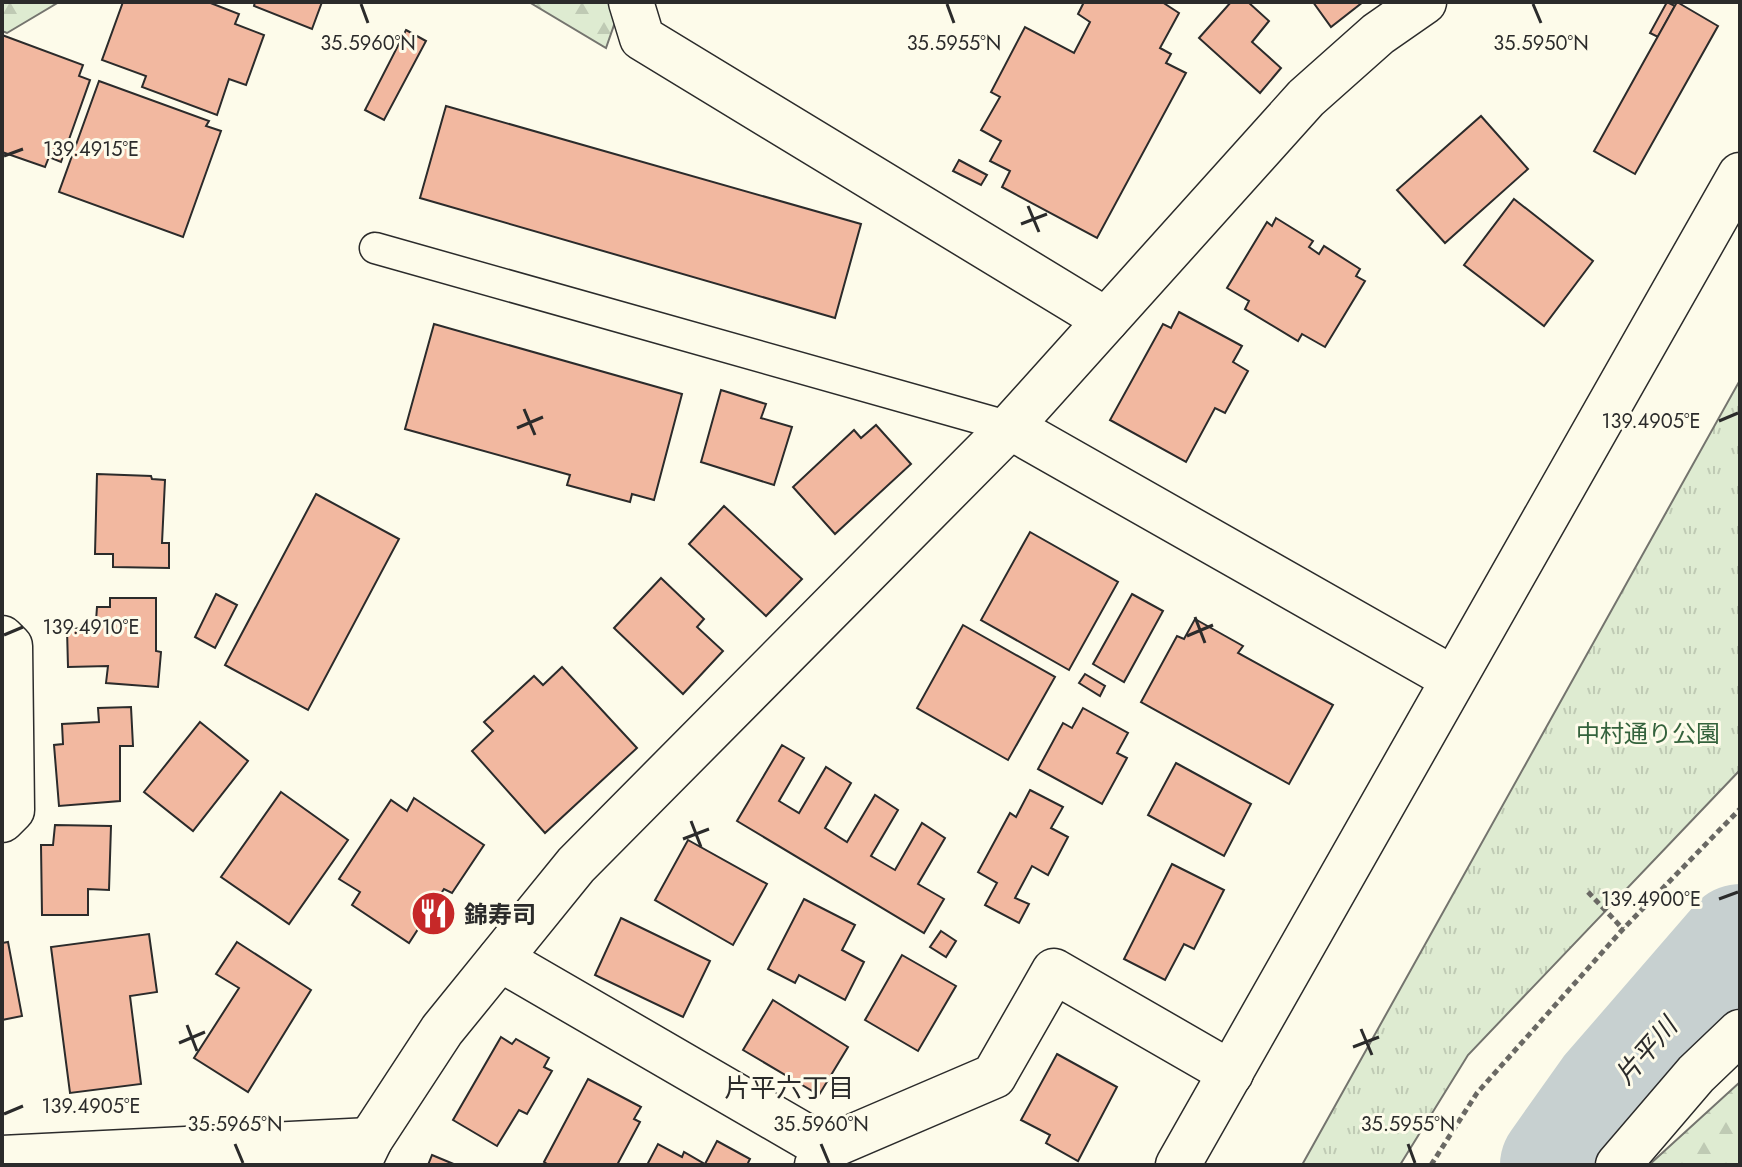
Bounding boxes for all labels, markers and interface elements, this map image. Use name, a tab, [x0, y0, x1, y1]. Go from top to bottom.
text: 35.5960°N	[320, 29, 416, 58]
text: 35.5955°N	[907, 29, 1001, 58]
text: 35.5950°N	[1493, 29, 1589, 58]
text: 139.4915°E	[43, 135, 139, 164]
text: 139.4905°E	[1601, 407, 1701, 436]
text: 139.4910°E	[43, 613, 139, 642]
park label: 中村通り公園	[1576, 716, 1720, 751]
text: 139.4900°E	[1601, 885, 1701, 914]
restaurant icon: 錦寿司	[409, 890, 457, 938]
place label: 錦寿司	[464, 897, 536, 932]
water label: 片平川	[1606, 1007, 1688, 1093]
district label: 片平六丁目	[724, 1069, 854, 1107]
text: 139.4905°E	[41, 1092, 141, 1121]
text: 35.5965°N	[188, 1110, 282, 1139]
text: 35.5960°N	[773, 1110, 869, 1139]
text: 35.5955°N	[1361, 1110, 1455, 1139]

